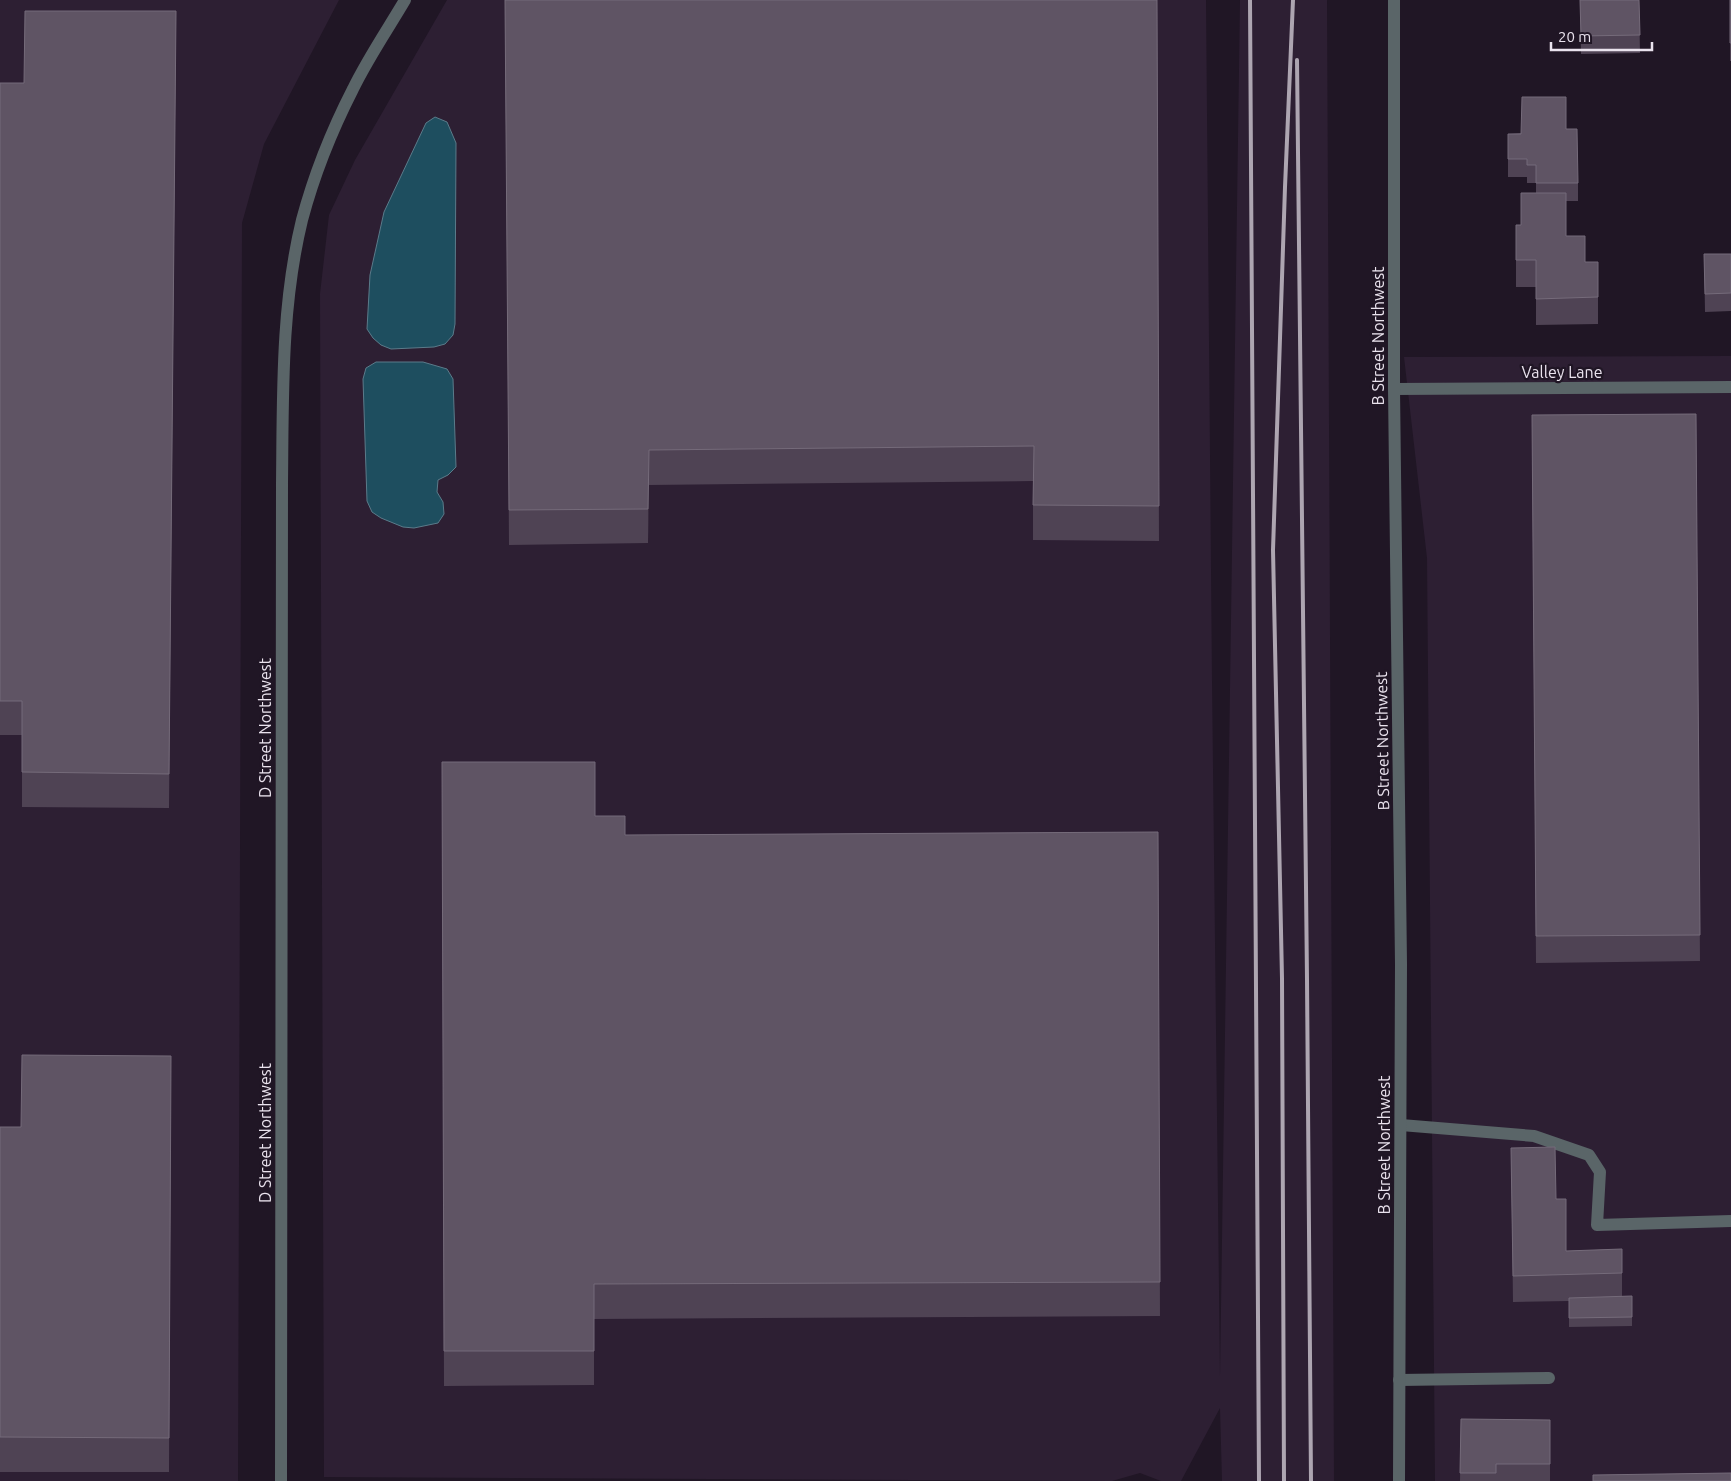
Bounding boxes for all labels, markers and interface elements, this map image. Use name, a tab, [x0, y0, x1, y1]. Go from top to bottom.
scale bar	[1551, 20, 1652, 52]
text: 20 m	[1558, 28, 1591, 45]
street label: B Street Northwest	[1369, 266, 1387, 405]
street label: Valley Lane	[1521, 363, 1603, 381]
street label: D Street Northwest	[256, 657, 274, 798]
street label: B Street Northwest	[1372, 671, 1392, 811]
street label: D Street Northwest	[256, 1062, 274, 1203]
street label: B Street Northwest	[1375, 1075, 1393, 1214]

